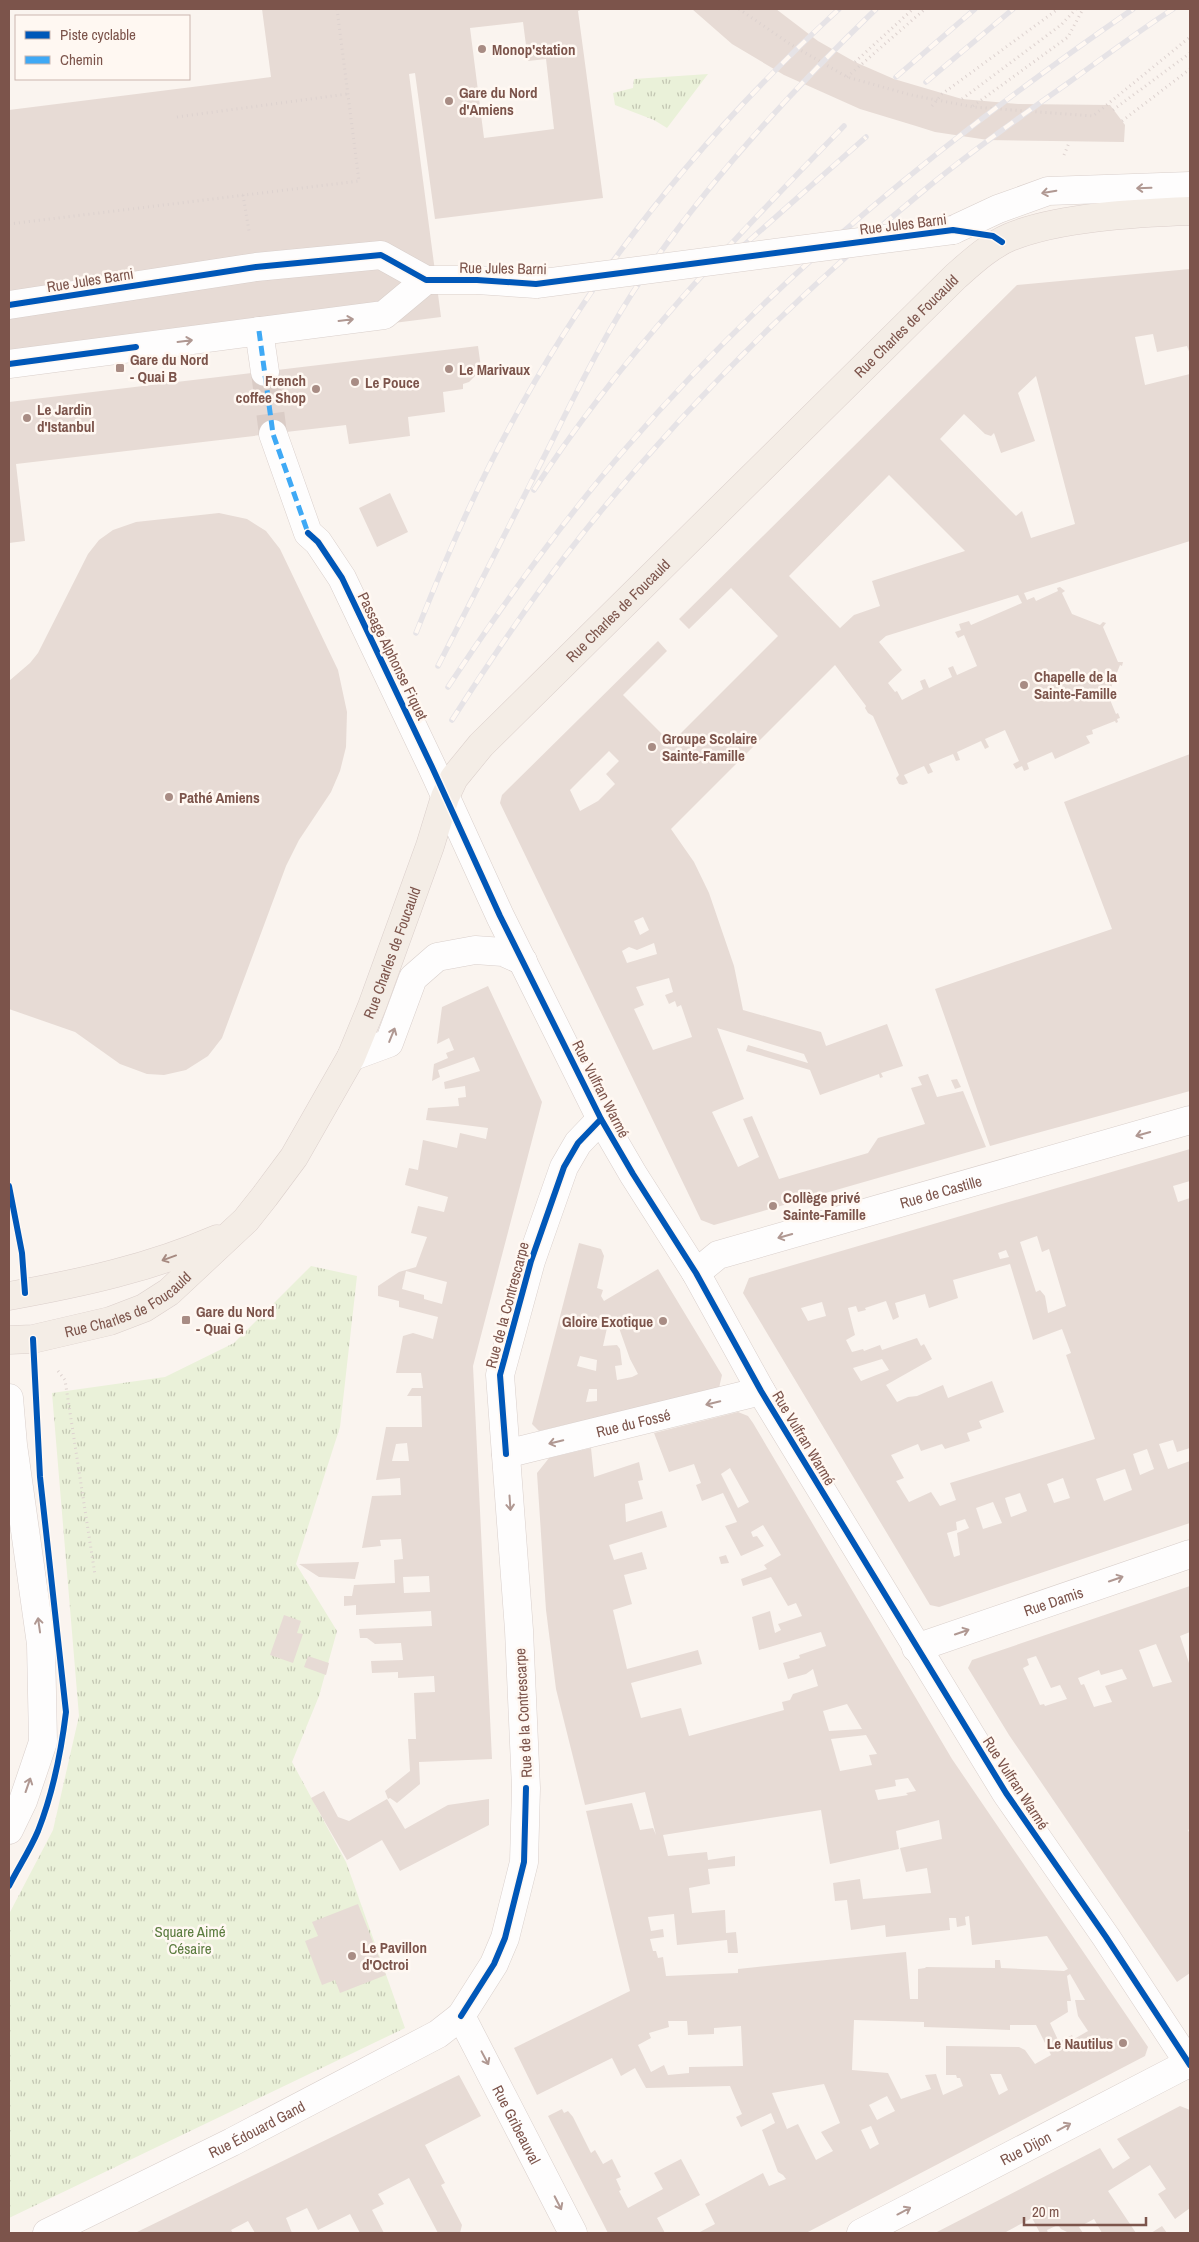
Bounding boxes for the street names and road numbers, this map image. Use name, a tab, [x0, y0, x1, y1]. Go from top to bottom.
street label: Rue Jules Barni	[858, 208, 948, 240]
street label: Rue Jules Barni	[459, 257, 547, 279]
street label: Rue Jules Barni	[45, 263, 135, 297]
street label: Rue Charles de Foucauld	[849, 269, 963, 382]
street label: Rue Charles de Foucauld	[561, 554, 674, 667]
street label: Passage Alphonse Fiquet	[353, 588, 433, 724]
street label: Rue Charles de Foucauld	[358, 884, 425, 1022]
street label: Rue Vulfran Warmé	[567, 1037, 635, 1142]
street label: Rue de Castille	[897, 1170, 984, 1213]
street label: Rue de la Contrescarpe	[480, 1239, 534, 1370]
street label: Rue Charles de Foucauld	[62, 1266, 195, 1342]
street label: Rue Vulfran Warmé	[767, 1387, 841, 1489]
street label: Rue du Fossé	[594, 1403, 673, 1442]
street label: Rue Damis	[1021, 1581, 1086, 1621]
street label: Rue de la Contrescarpe	[509, 1647, 537, 1778]
street label: Rue Vulfran Warmé	[978, 1732, 1054, 1834]
street label: Rue Gribeauval	[488, 2081, 546, 2168]
street label: Rue Édouard Gand	[205, 2095, 308, 2163]
street label: Rue Dijon	[996, 2126, 1054, 2170]

